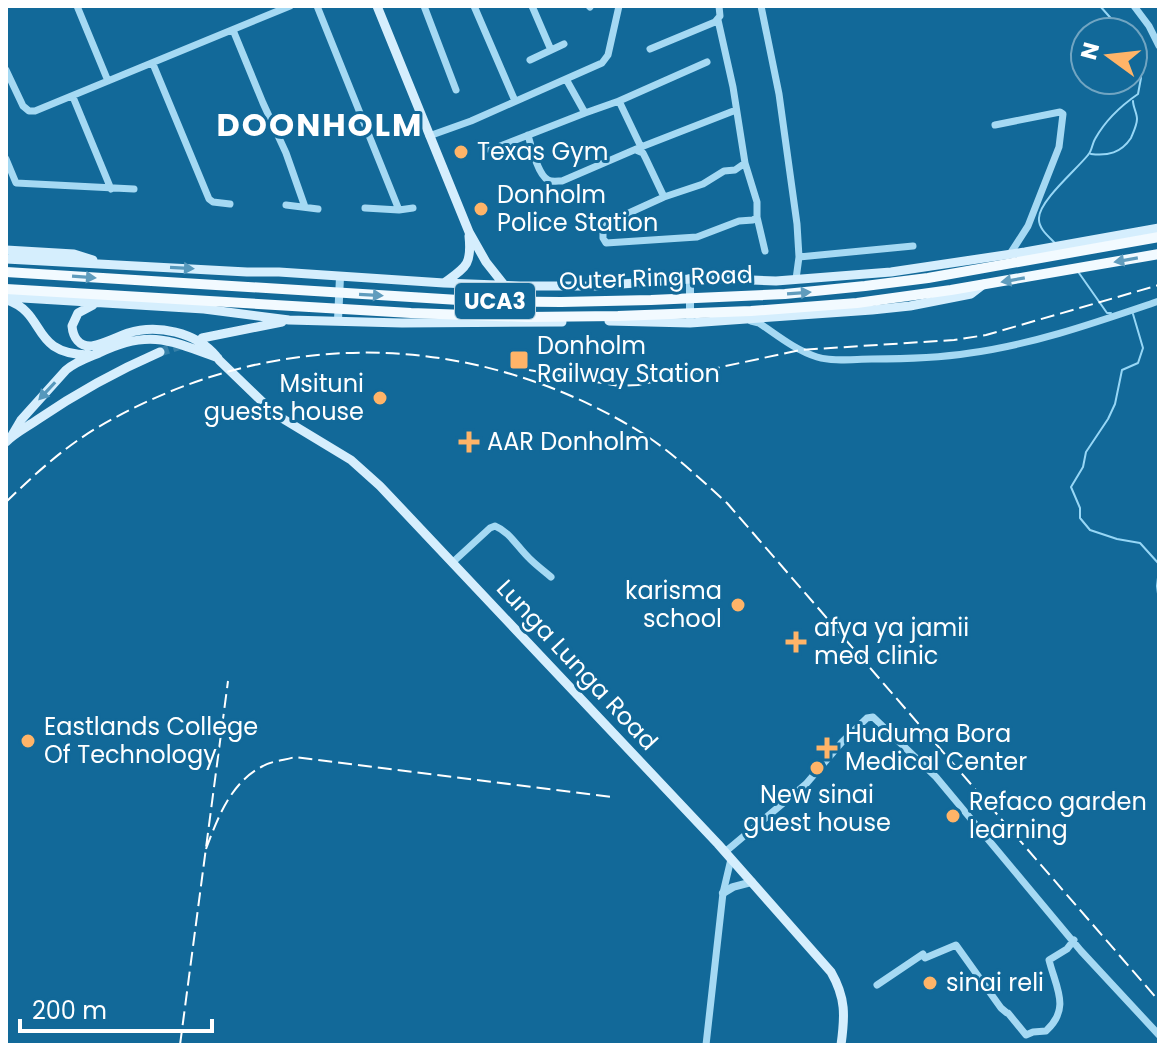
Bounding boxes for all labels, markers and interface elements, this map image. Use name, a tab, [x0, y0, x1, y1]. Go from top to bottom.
north arrow	[1069, 16, 1149, 96]
text: N	[1073, 39, 1107, 63]
district label: DOONHOLM	[217, 102, 423, 147]
place label: Texas Gym	[477, 135, 608, 168]
marker: Texas Gym	[452, 143, 470, 161]
place label: Donholm Police Station	[497, 178, 658, 239]
marker: Donholm Police Station	[472, 200, 490, 218]
one-way arrow	[1113, 255, 1138, 267]
street label: Outer Ring Road	[558, 258, 754, 297]
one-way arrow	[170, 262, 195, 275]
one-way arrow	[72, 271, 97, 284]
one-way arrow	[1000, 274, 1025, 286]
road number: UCA3	[455, 283, 535, 319]
one-way arrow	[787, 286, 812, 299]
one-way arrow	[359, 289, 384, 302]
place label: Donholm Railway Station	[537, 329, 720, 390]
marker: Donholm Railway Station	[508, 349, 530, 371]
place label: Msituni guests house	[204, 367, 364, 428]
one-way arrow	[38, 381, 56, 400]
marker: Msituni guests house	[371, 389, 389, 407]
place label: AAR Donholm	[487, 425, 649, 458]
marker: AAR Donholm	[458, 431, 480, 453]
street label: Lunga Lunga Road	[489, 572, 665, 757]
place label: karisma school	[625, 574, 722, 635]
marker: karisma school	[729, 596, 747, 614]
place label: afya ya jamii med clinic	[814, 611, 969, 672]
marker: afya ya jamii med clinic	[785, 631, 807, 653]
place label: Eastlands College Of Technology	[44, 710, 258, 771]
place label: Huduma Bora Medical Center	[845, 717, 1027, 778]
marker: Eastlands College Of Technology	[19, 732, 37, 750]
marker: Huduma Bora Medical Center	[816, 737, 838, 759]
marker: New sinai guest house	[808, 759, 826, 777]
place label: New sinai guest house	[743, 778, 891, 839]
place label: Refaco garden learning	[969, 785, 1147, 846]
marker: Refaco garden learning	[944, 807, 962, 825]
place label: sinai reli	[946, 966, 1044, 999]
marker: sinai reli	[921, 974, 939, 992]
scale bar	[20, 983, 212, 1033]
text: 200 m	[32, 994, 107, 1027]

